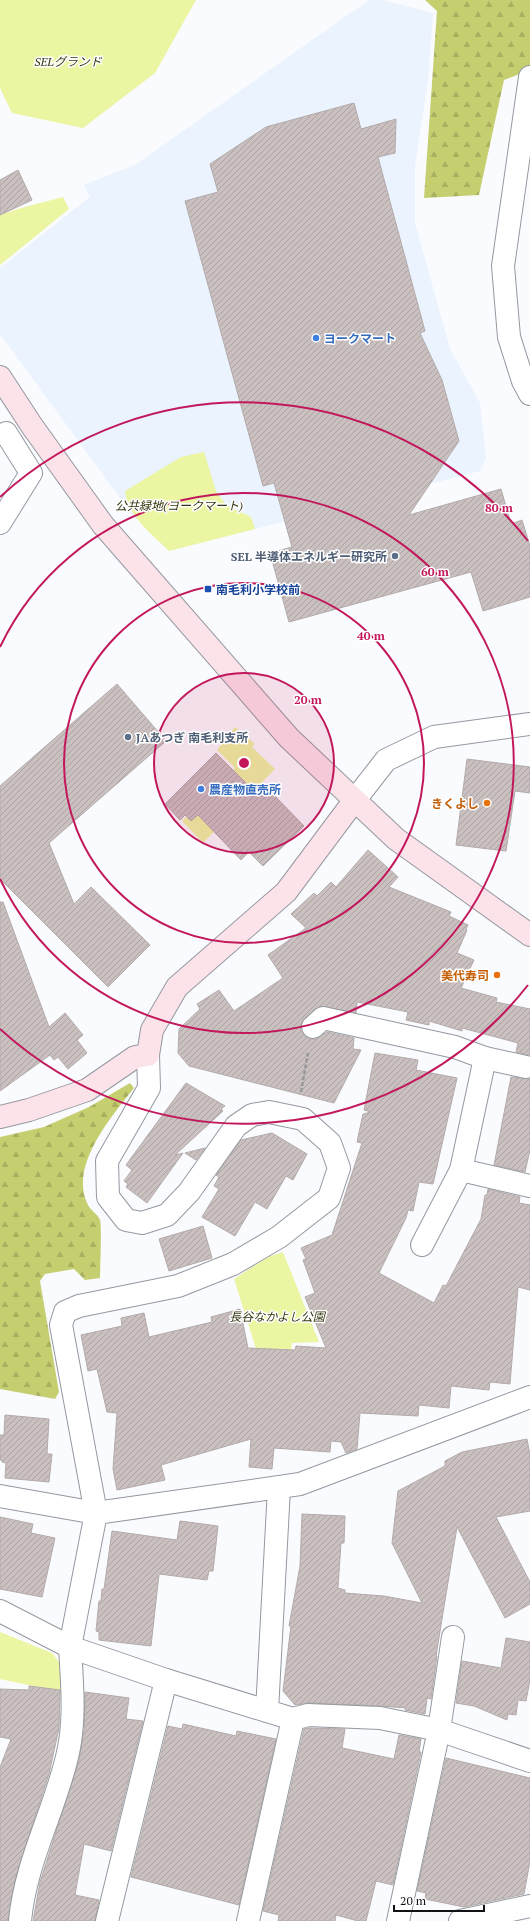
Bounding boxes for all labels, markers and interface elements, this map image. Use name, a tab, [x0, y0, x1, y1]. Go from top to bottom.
park label: SELグランド	[34, 54, 103, 69]
place label: ヨークマート	[324, 331, 396, 346]
marker: ヨークマート	[311, 333, 321, 343]
park label: 公共緑地(ヨークマート)	[115, 498, 243, 513]
text: 80 m	[485, 500, 513, 515]
place label: SEL 半導体エネルギー研究所	[231, 549, 387, 564]
marker: SEL 半導体エネルギー研究所	[390, 551, 400, 561]
text: 60 m	[421, 564, 449, 579]
place label: 南毛利小学校前	[216, 582, 300, 597]
marker: 南毛利小学校前	[203, 584, 213, 594]
text: 40 m	[357, 628, 385, 643]
text: 20 m	[294, 692, 322, 707]
place label: JAあつぎ 南毛利支所	[136, 730, 248, 745]
marker: JAあつぎ 南毛利支所	[123, 732, 133, 742]
centre of rings	[237, 756, 251, 770]
place label: 農産物直売所	[209, 782, 281, 797]
marker: 農産物直売所	[196, 784, 206, 794]
place label: きくよし	[431, 796, 479, 811]
marker: きくよし	[482, 798, 492, 808]
place label: 美代寿司	[441, 968, 489, 983]
marker: 美代寿司	[492, 970, 502, 980]
park label: 長谷なかよし公園	[229, 1309, 327, 1324]
scale bar	[394, 1887, 484, 1913]
text: 20 m	[400, 1893, 427, 1908]

